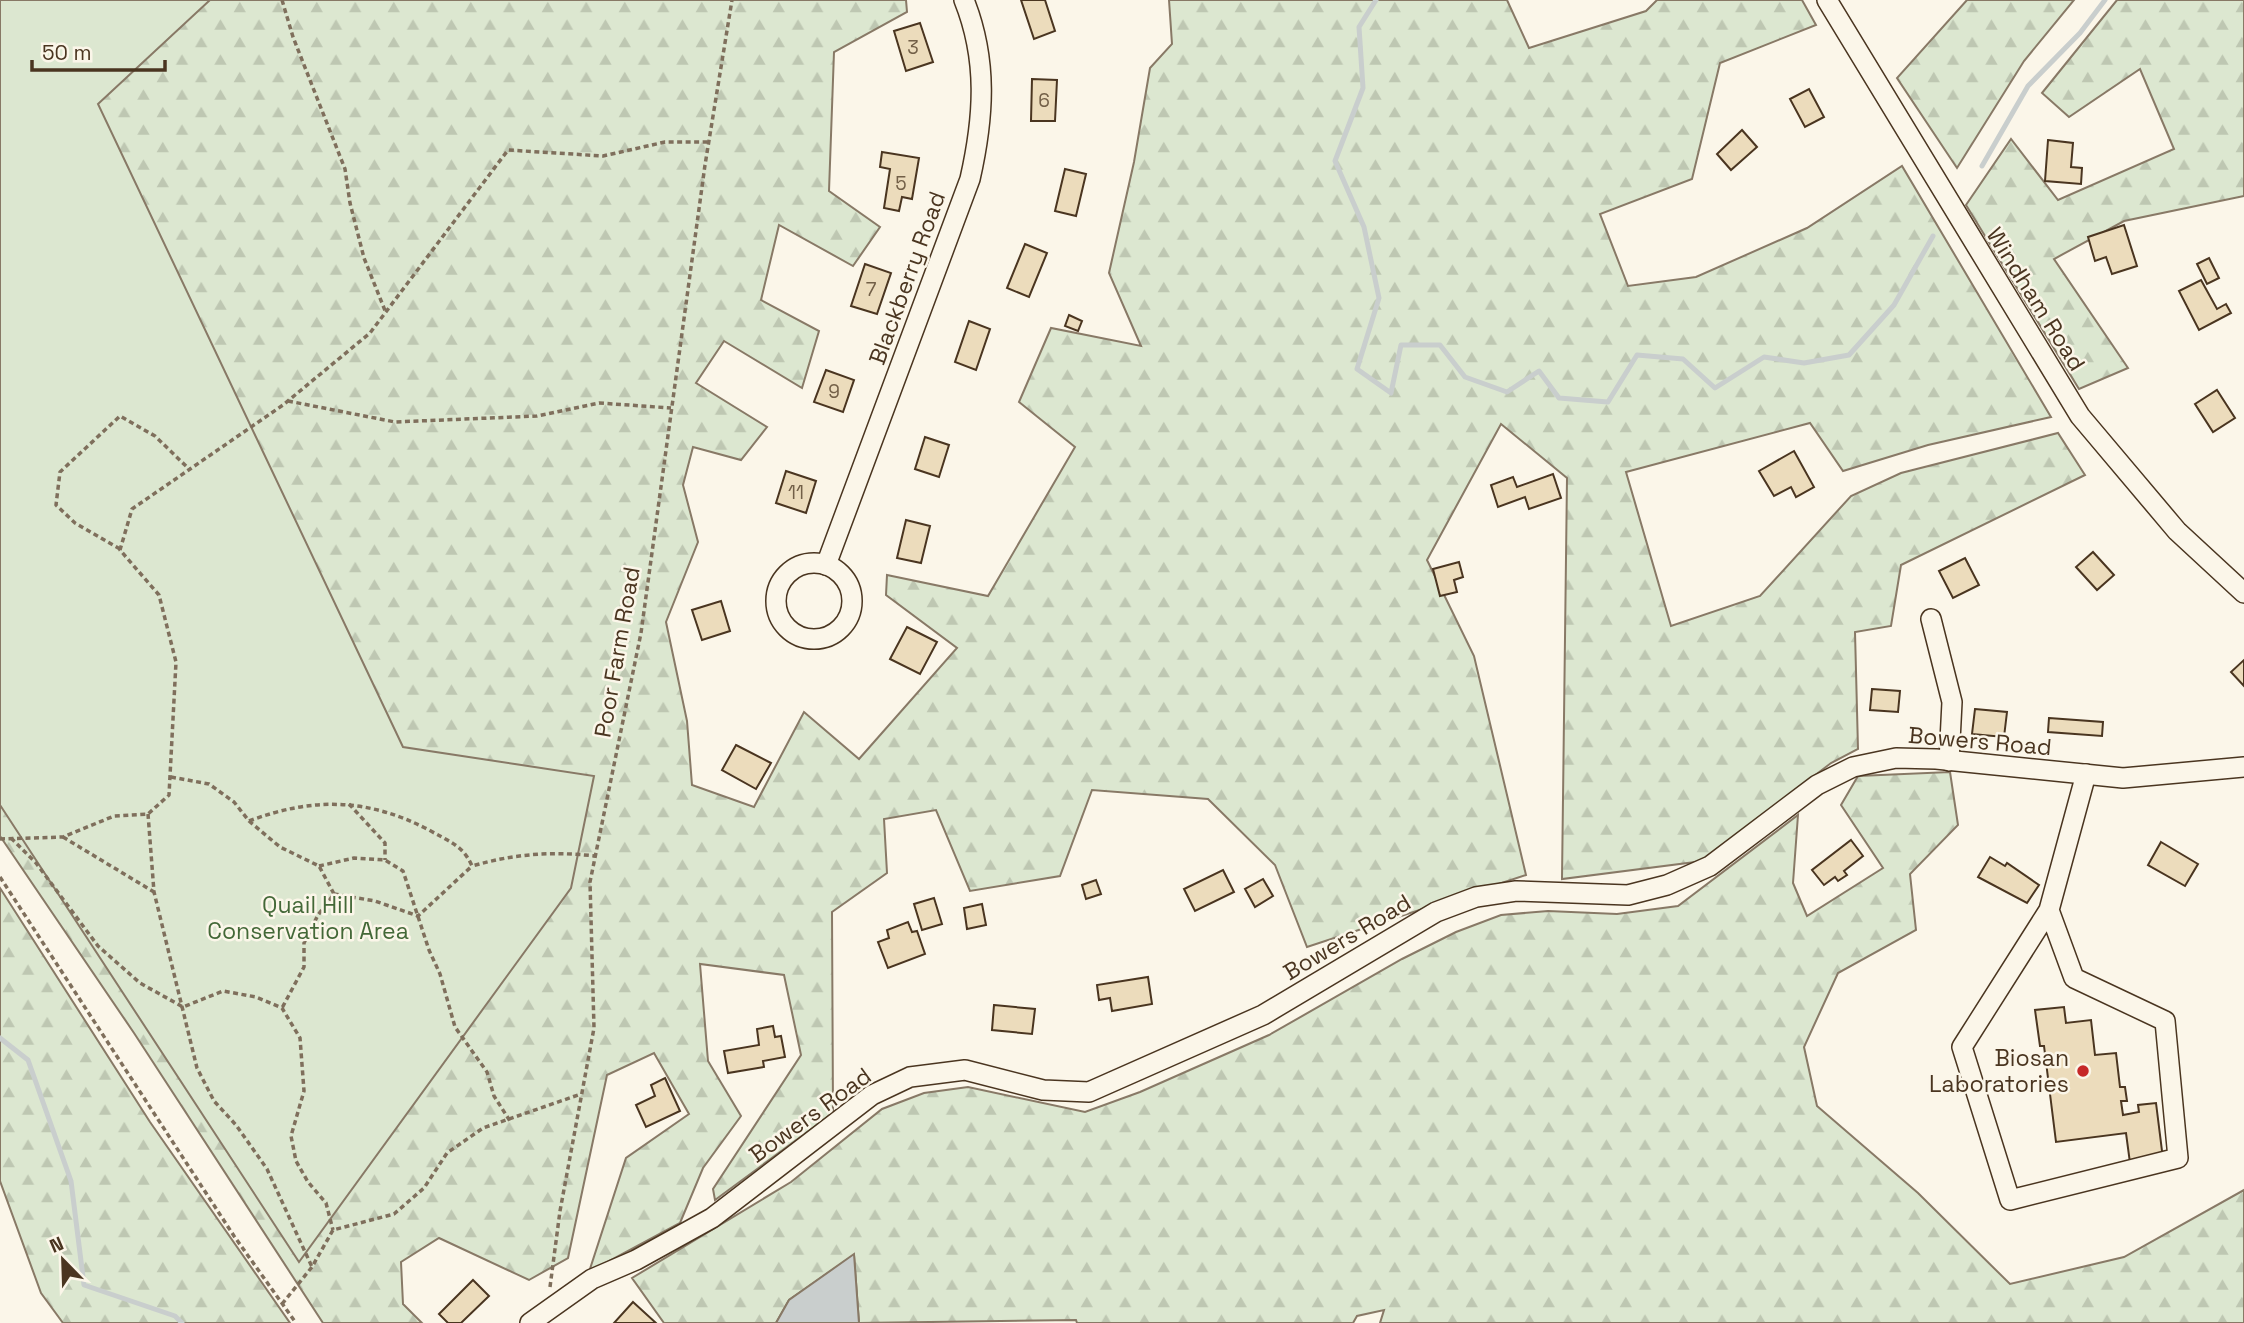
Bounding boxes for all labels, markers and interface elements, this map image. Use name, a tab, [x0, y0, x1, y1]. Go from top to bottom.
scale bar	[32, 28, 164, 72]
house number: 3	[907, 35, 919, 60]
text: 50 m	[42, 39, 92, 66]
house number: 6	[1038, 88, 1050, 113]
house number: 5	[895, 171, 907, 196]
street label: Blackberry Road	[862, 187, 952, 369]
street label: Windham Road	[1980, 221, 2092, 377]
house number: 7	[866, 277, 877, 302]
house number: 9	[828, 379, 840, 404]
house number: 11	[788, 480, 804, 505]
street label: Poor Farm Road	[587, 564, 647, 740]
street label: Bowers Road	[1907, 720, 2053, 762]
street label: Bowers Road	[1278, 887, 1416, 987]
park label: Quail Hill Conservation Area	[207, 890, 409, 946]
place label: Biosan Laboratories	[1929, 1043, 2069, 1099]
street label: Bowers Road	[743, 1061, 877, 1169]
marker: Biosan Laboratories	[2075, 1063, 2091, 1079]
north arrow	[28, 1225, 98, 1295]
text: N	[46, 1231, 67, 1259]

